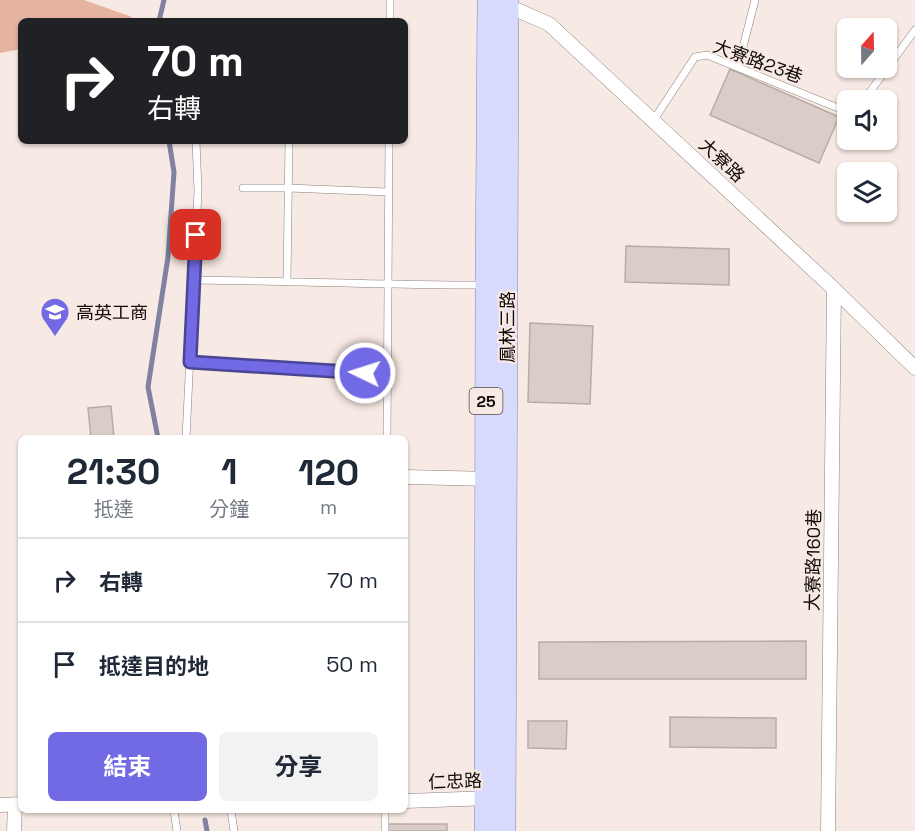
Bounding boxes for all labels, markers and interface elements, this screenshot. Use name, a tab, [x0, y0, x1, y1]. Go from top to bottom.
north arrow	[837, 18, 897, 78]
map controls	[837, 18, 897, 222]
street label: 大寮路23巷	[710, 34, 806, 88]
text: 70 m	[147, 35, 244, 88]
icon: right	[48, 42, 126, 120]
button: sound	[837, 90, 897, 150]
text: 右轉	[147, 91, 201, 126]
street label: 大寮路	[694, 133, 750, 187]
button: layers	[837, 162, 897, 222]
pin	[170, 209, 221, 260]
icon: arrive	[179, 218, 212, 251]
street label: 鳳林三路	[496, 291, 519, 363]
school or university icon: 高英工商	[39, 296, 71, 338]
place label: 高英工商	[76, 301, 148, 324]
position arrow	[333, 341, 397, 405]
road number: 25	[470, 388, 502, 414]
text: 21:30	[67, 449, 160, 495]
text: 1	[221, 449, 237, 495]
text: 120	[298, 450, 359, 496]
text: m	[320, 494, 337, 520]
text: 抵達	[94, 496, 134, 522]
text: 分鐘	[209, 496, 249, 522]
street label: 大寮路160巷	[801, 509, 825, 611]
icon: right	[48, 564, 81, 597]
text: 70 m	[327, 566, 378, 594]
text: 右轉	[99, 568, 143, 596]
icon: arrive	[48, 648, 81, 681]
text: 50 m	[326, 650, 378, 678]
text: 抵達目的地	[99, 652, 209, 680]
button: 結束	[48, 732, 207, 801]
button: 分享	[219, 732, 378, 801]
street label: 仁忠路	[428, 769, 482, 793]

